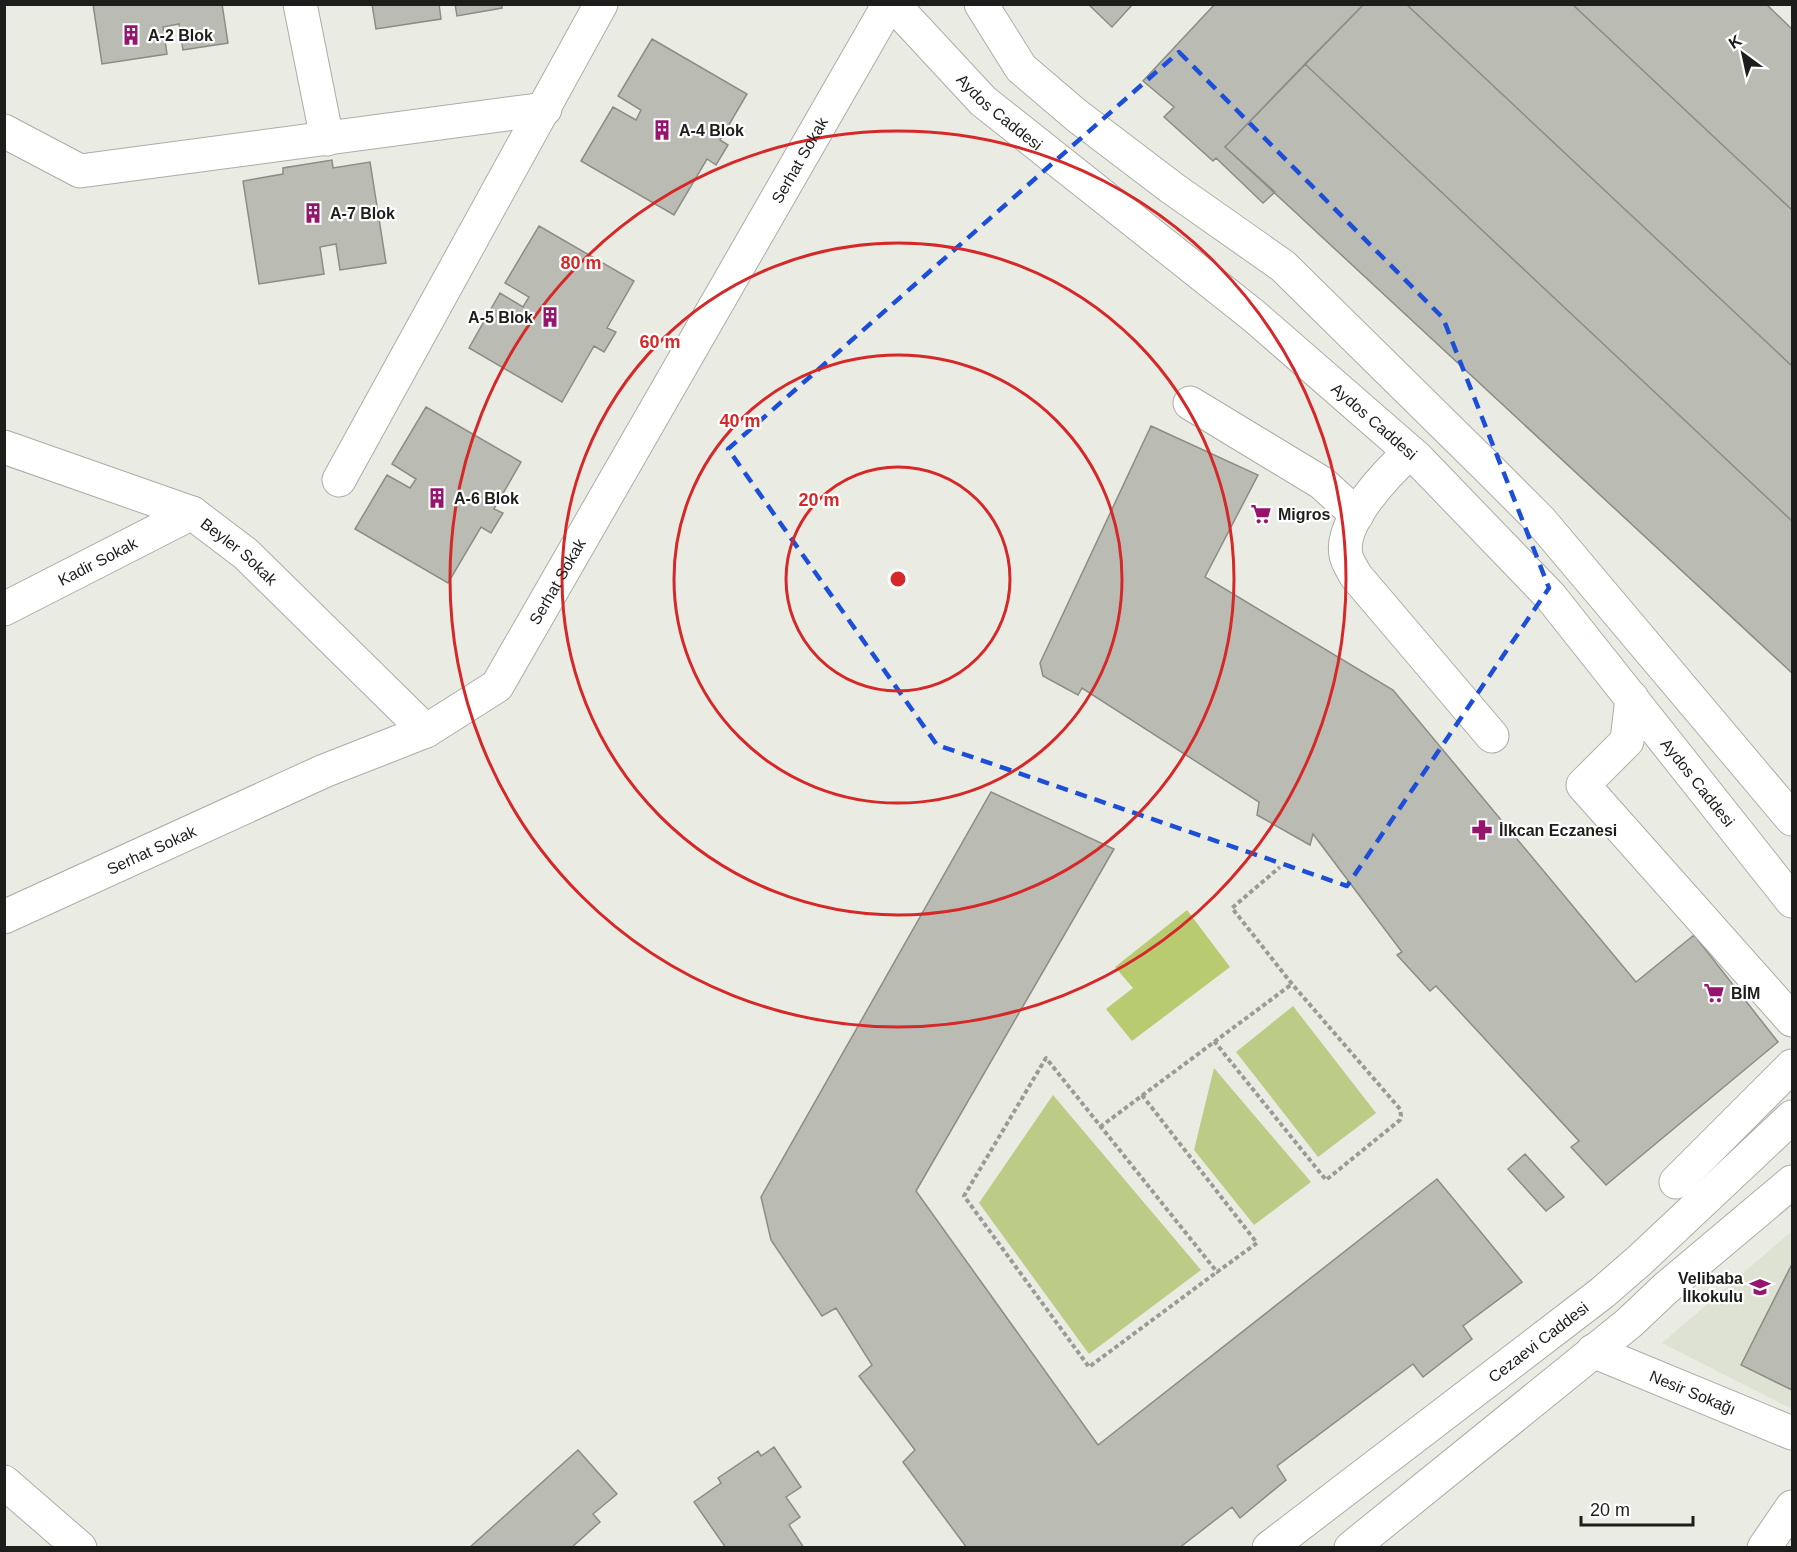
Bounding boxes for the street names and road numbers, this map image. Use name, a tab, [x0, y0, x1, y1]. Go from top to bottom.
street label: Aydos Caddesi	[953, 71, 1045, 154]
street label: Serhat Sokak	[768, 114, 832, 206]
street label: Aydos Caddesi	[1328, 380, 1420, 463]
street label: Beyler Sokak	[197, 515, 281, 589]
street label: Kadir Sokak	[55, 534, 141, 589]
street label: Serhat Sokak	[526, 535, 589, 628]
street label: Aydos Caddesi	[1658, 735, 1738, 830]
street label: Serhat Sokak	[104, 822, 200, 878]
street label: Cezaevi Caddesi	[1485, 1299, 1592, 1386]
street label: Nesir Sokağı	[1647, 1367, 1738, 1418]

